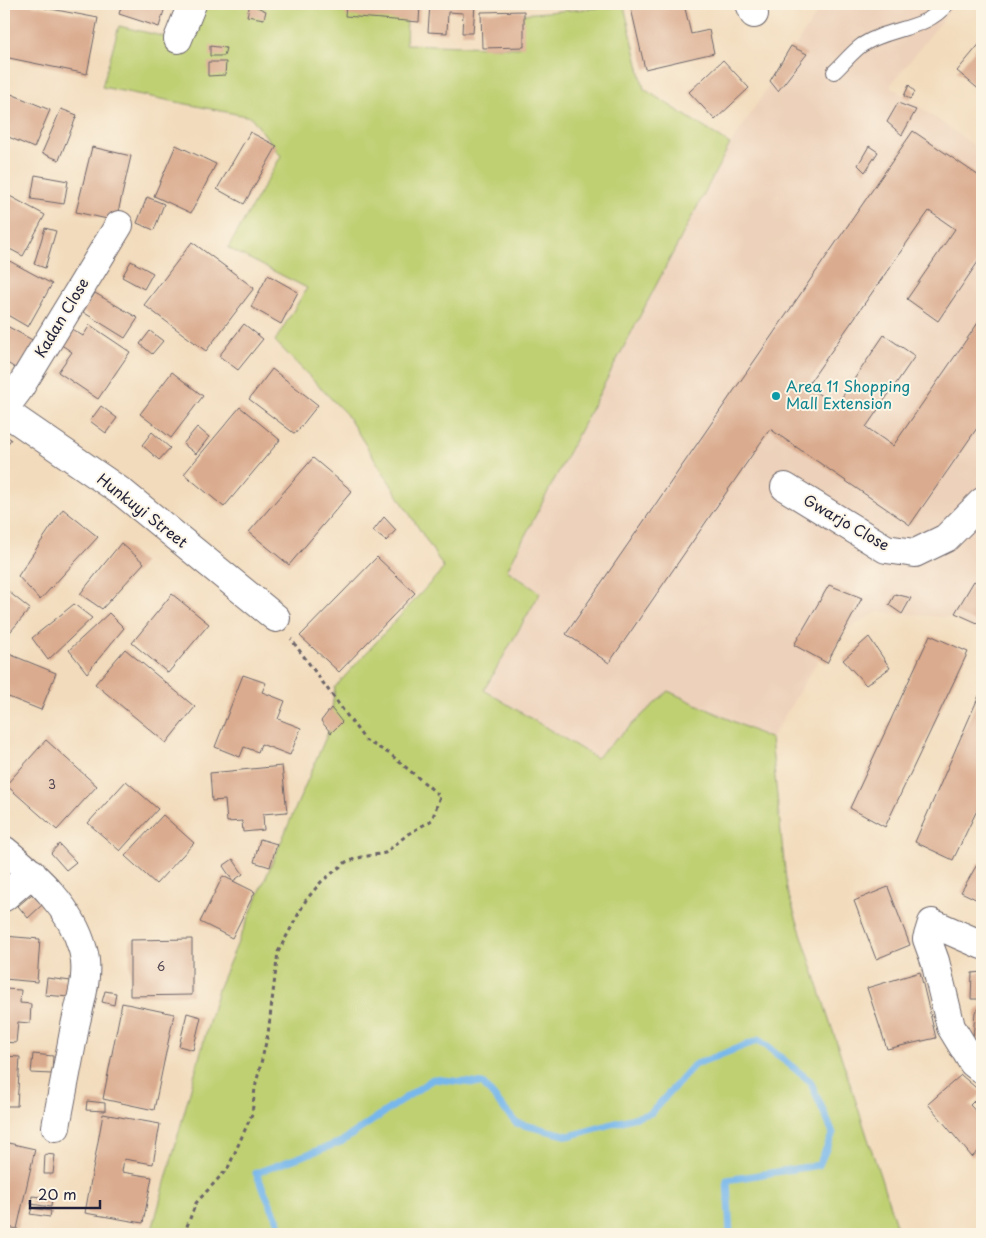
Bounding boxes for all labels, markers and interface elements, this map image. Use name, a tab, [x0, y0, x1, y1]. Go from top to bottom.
street label: Kadan Close	[28, 273, 94, 362]
place label: Area 11 Shopping Mall Extension	[786, 374, 910, 414]
marker: Area 11 Shopping Mall Extension	[770, 390, 782, 402]
street label: Hunkuyi Street	[93, 467, 193, 553]
street label: Gwarjo Close	[799, 488, 894, 556]
house number: 3	[48, 775, 56, 793]
house number: 6	[157, 957, 165, 975]
scale bar	[30, 1178, 100, 1210]
text: 20 m	[38, 1182, 77, 1205]

